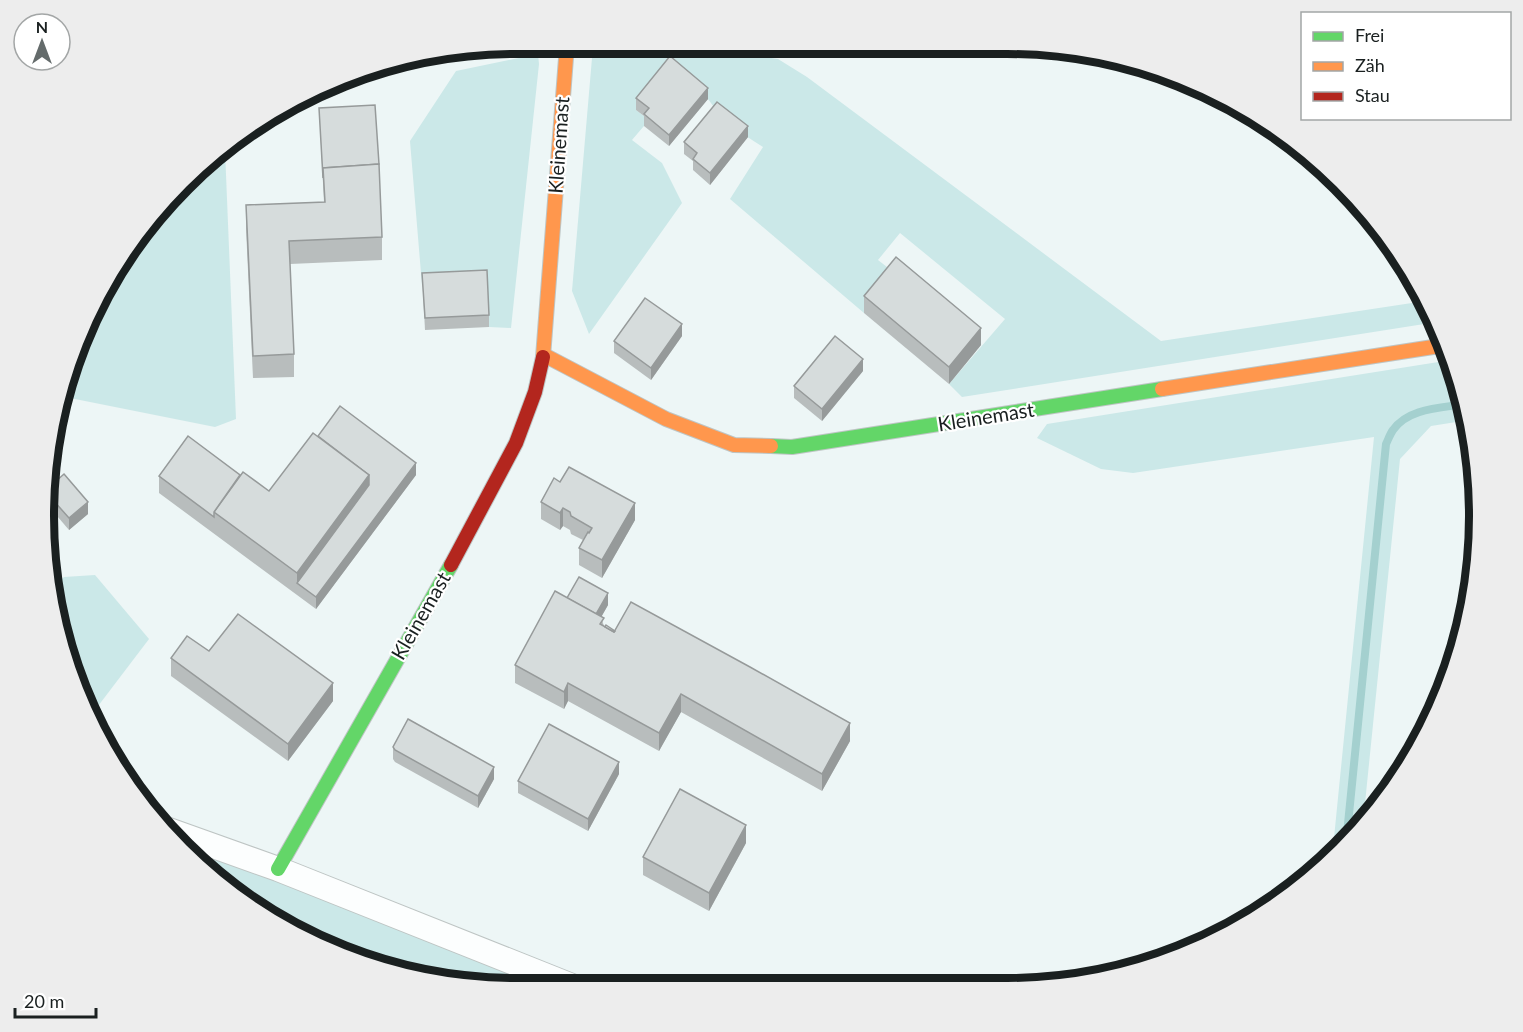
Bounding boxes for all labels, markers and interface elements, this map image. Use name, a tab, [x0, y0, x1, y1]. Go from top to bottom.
north arrow	[12, 12, 72, 72]
legend	[1301, 12, 1511, 120]
text: N	[36, 17, 48, 36]
text: Frei	[1355, 24, 1384, 46]
text: Zäh	[1355, 54, 1385, 76]
text: Stau	[1355, 84, 1390, 106]
street label: Kleinemast	[543, 96, 573, 194]
street label: Kleinemast	[936, 397, 1036, 435]
street label: Kleinemast	[385, 567, 455, 664]
scale bar	[15, 981, 96, 1019]
text: 20 m	[24, 990, 64, 1012]

